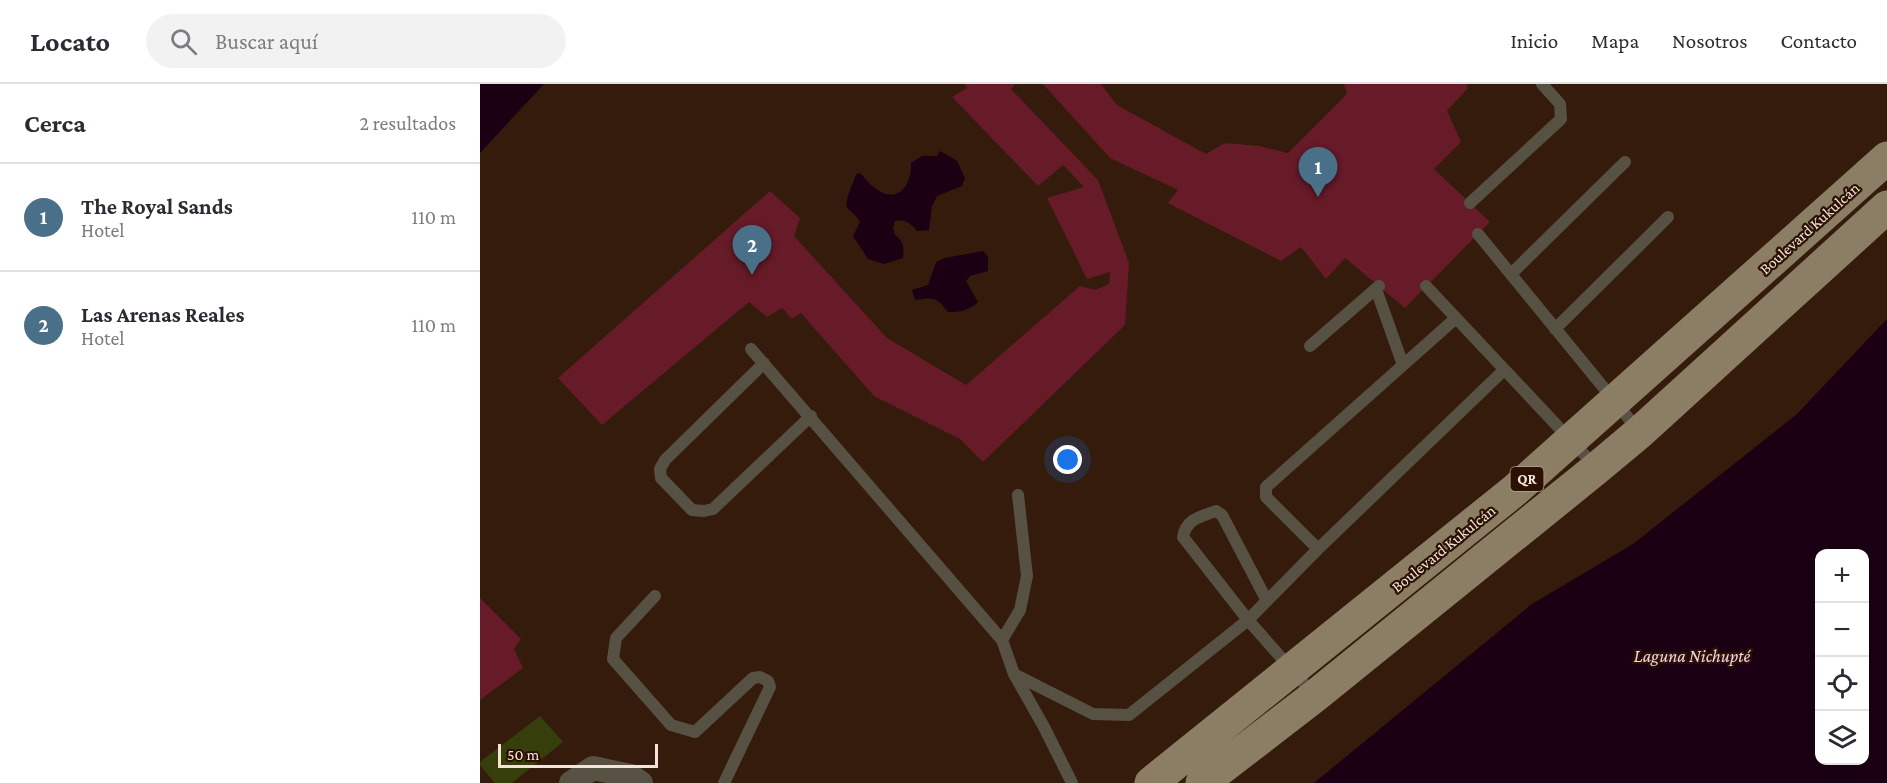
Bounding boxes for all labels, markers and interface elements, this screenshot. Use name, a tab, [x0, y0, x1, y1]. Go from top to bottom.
search box	[146, 14, 566, 68]
icon: search	[167, 25, 200, 58]
text: Locato	[30, 26, 110, 57]
text: Buscar aquí	[215, 29, 318, 54]
text: Inicio	[1510, 29, 1558, 53]
text: Mapa	[1591, 29, 1639, 53]
text: Nosotros	[1672, 29, 1748, 53]
text: Contacto	[1781, 29, 1857, 53]
text: Cerca	[24, 109, 86, 138]
text: 2 resultados	[359, 112, 456, 134]
pin: 1	[1298, 147, 1338, 197]
street label: Boulevard Kukulcán	[1756, 179, 1863, 278]
text: The Royal Sands	[81, 194, 233, 219]
text: 1	[40, 206, 47, 228]
text: 110 m	[412, 206, 456, 228]
text: Hotel	[81, 219, 125, 241]
pin: 2	[732, 226, 772, 275]
text: Las Arenas Reales	[81, 302, 244, 327]
text: 2	[38, 314, 49, 336]
text: 110 m	[412, 314, 456, 336]
text: Hotel	[81, 327, 125, 349]
your location	[1053, 445, 1082, 474]
road number: QR	[1510, 467, 1544, 491]
street label: Boulevard Kukulcán	[1388, 501, 1499, 595]
map controls	[1815, 549, 1869, 765]
button: +	[1815, 549, 1869, 603]
button: −	[1815, 603, 1869, 657]
water label: Laguna Nichupté	[1634, 646, 1752, 666]
button: locate	[1815, 657, 1869, 711]
button: layers	[1815, 711, 1869, 765]
scale bar	[498, 741, 658, 768]
text: 50 m	[507, 746, 539, 763]

